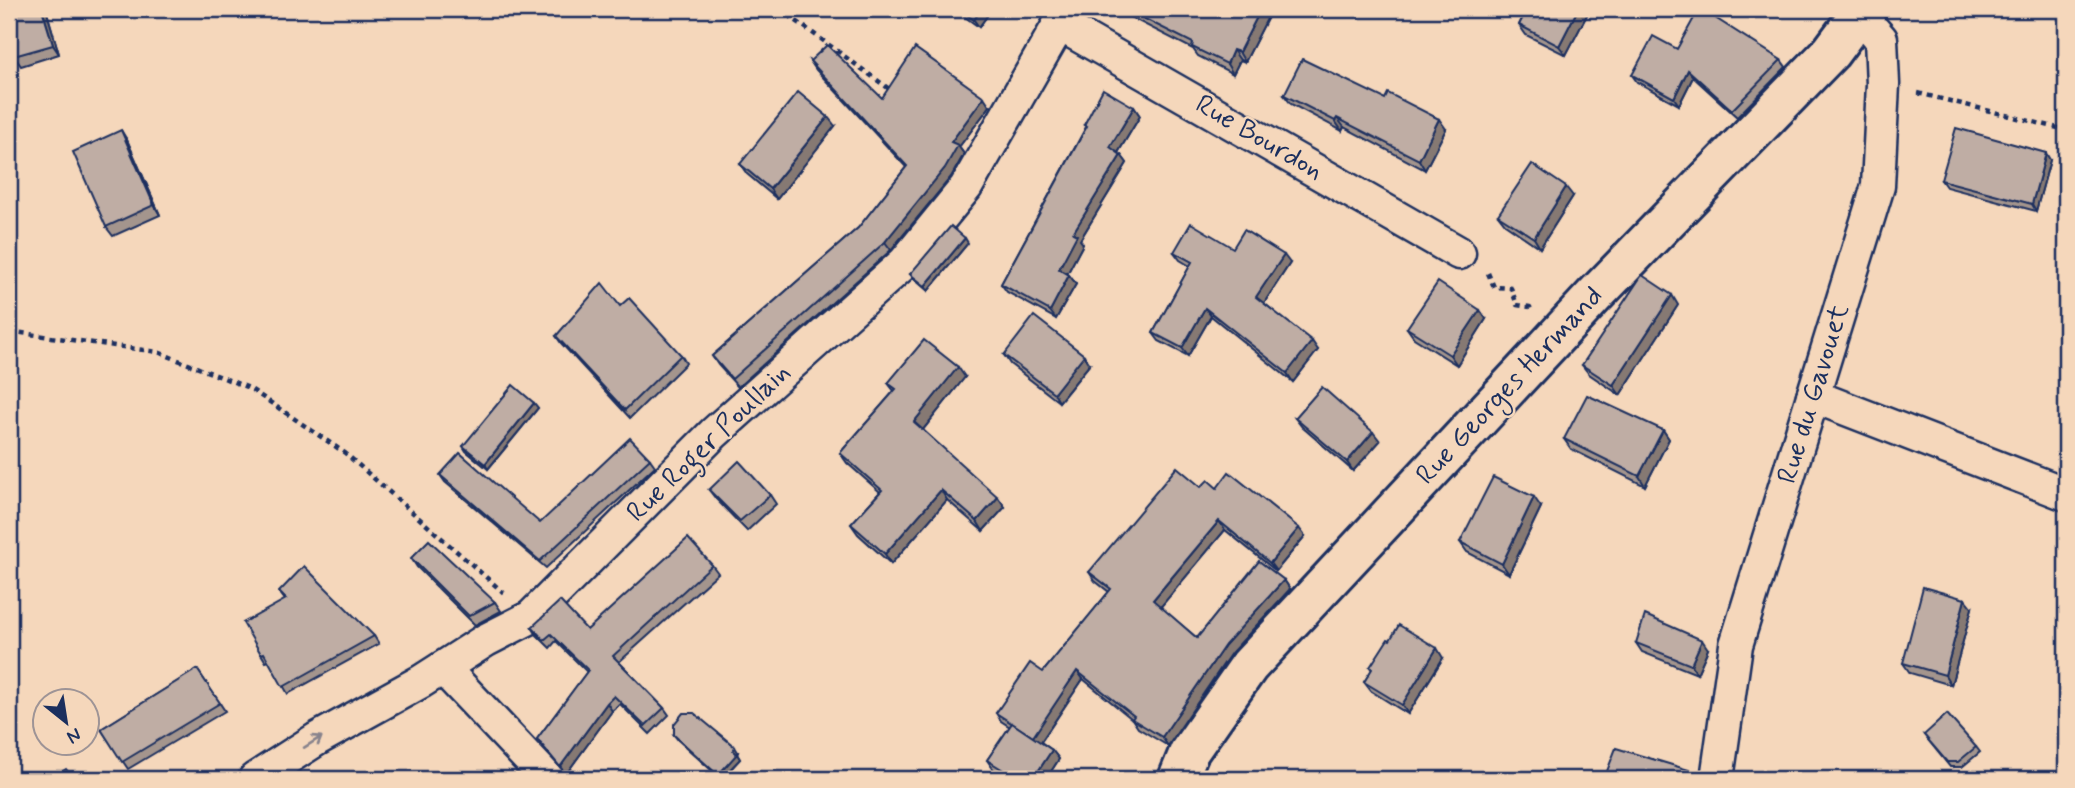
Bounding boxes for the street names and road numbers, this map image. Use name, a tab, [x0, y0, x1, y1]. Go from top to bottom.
street label: Rue Bourdon	[1188, 86, 1330, 190]
street label: Rue Georges Hermand	[1408, 279, 1613, 495]
street label: Rue du Gavouet	[1769, 299, 1859, 488]
street label: Rue Roger Poullain	[619, 355, 801, 533]

